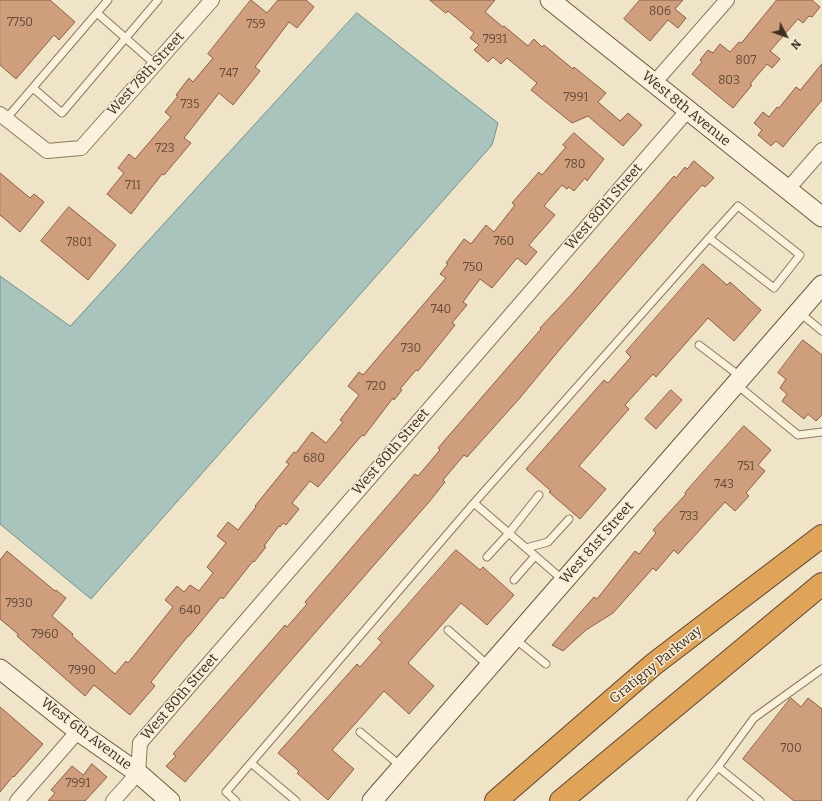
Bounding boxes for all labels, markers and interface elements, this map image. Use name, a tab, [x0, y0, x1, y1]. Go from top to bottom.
house number: 806	[649, 5, 671, 19]
house number: 7750	[7, 16, 33, 30]
north arrow	[766, 16, 806, 56]
house number: 759	[246, 18, 266, 32]
street label: West 78th Street	[104, 29, 188, 119]
house number: 7931	[483, 33, 507, 47]
text: N	[788, 37, 803, 52]
house number: 807	[736, 54, 756, 68]
house number: 747	[220, 67, 238, 81]
street label: West 8th Avenue	[638, 68, 734, 150]
house number: 803	[718, 74, 740, 88]
house number: 7991	[564, 91, 588, 105]
house number: 735	[180, 98, 200, 112]
house number: 723	[155, 142, 175, 156]
house number: 780	[565, 158, 585, 172]
street label: West 80th Street	[562, 160, 646, 254]
house number: 711	[125, 179, 141, 193]
house number: 760	[494, 235, 514, 249]
house number: 7801	[66, 236, 92, 250]
house number: 750	[463, 261, 483, 275]
house number: 740	[431, 303, 451, 317]
house number: 730	[401, 342, 421, 356]
house number: 720	[366, 380, 386, 394]
street label: West 80th Street	[349, 405, 433, 499]
house number: 680	[303, 452, 325, 466]
house number: 751	[738, 460, 754, 474]
house number: 743	[714, 478, 734, 492]
street label: West 81st Street	[557, 498, 637, 588]
house number: 733	[679, 510, 699, 524]
house number: 7930	[5, 597, 33, 611]
house number: 640	[179, 604, 201, 618]
street label: Gratigny Parkway	[606, 623, 706, 707]
house number: 7960	[31, 628, 59, 642]
street label: West 80th Street	[138, 650, 222, 744]
house number: 7990	[68, 664, 96, 678]
street label: West 6th Avenue	[37, 694, 135, 774]
house number: 700	[780, 742, 802, 756]
house number: 7991	[66, 777, 90, 791]

